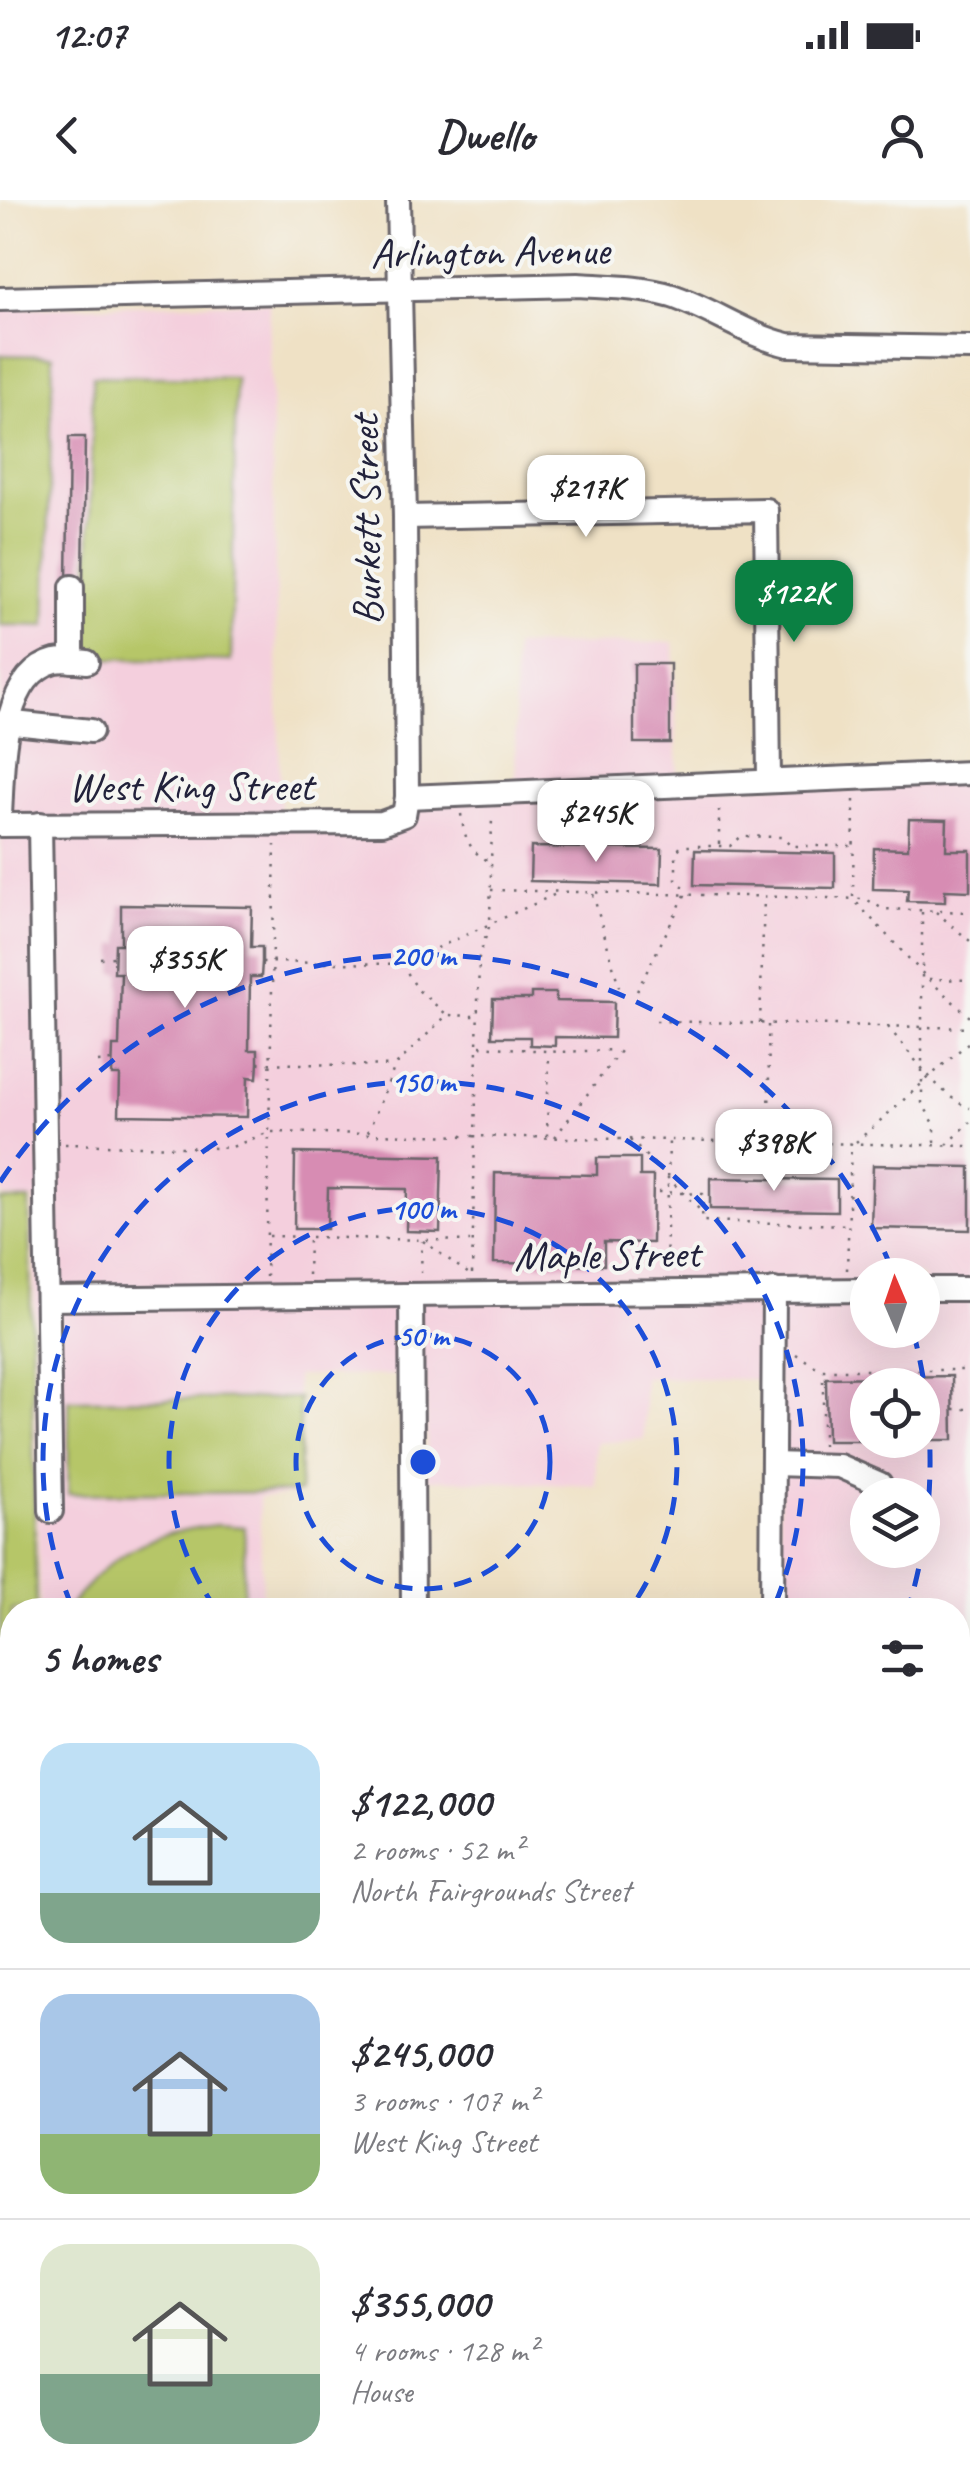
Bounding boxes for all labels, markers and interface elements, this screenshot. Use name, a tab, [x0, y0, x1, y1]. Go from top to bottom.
text: 12:07	[50, 12, 126, 59]
text: Dwello	[436, 107, 534, 164]
icon: back	[40, 108, 95, 163]
icon: person	[875, 108, 930, 163]
street label: Arlington Avenue	[370, 223, 612, 281]
street label: Burkett Street	[338, 410, 394, 625]
pin: $217K	[516, 455, 656, 540]
text: $217K	[549, 467, 623, 508]
pin: $122K	[724, 560, 864, 645]
text: $122K	[757, 572, 831, 613]
street label: West King Street	[68, 760, 318, 813]
pin: $245K	[526, 780, 666, 865]
text: $245K	[559, 792, 633, 833]
pin: $355K	[115, 926, 255, 1011]
text: 200 m	[391, 937, 458, 975]
text: $355K	[149, 938, 221, 979]
text: 150 m	[391, 1063, 458, 1101]
pin: $398K	[704, 1109, 844, 1194]
text: $398K	[737, 1121, 811, 1162]
text: 100 m	[391, 1190, 458, 1228]
street label: Maple Street	[514, 1227, 705, 1283]
north arrow	[850, 1258, 940, 1348]
map controls	[850, 1258, 940, 1568]
text: 50 m	[398, 1317, 451, 1355]
button: locate	[850, 1368, 940, 1458]
centre of rings	[405, 1444, 441, 1480]
button: layers	[850, 1478, 940, 1568]
icon: filters	[875, 1631, 930, 1686]
text: 5 homes	[40, 1632, 158, 1685]
text: $122,000	[350, 1776, 491, 1829]
icon: home	[120, 1783, 240, 1903]
text: 2 rooms · 52 m²	[350, 1829, 523, 1870]
text: North Fairgrounds Street	[350, 1870, 630, 1911]
text: $245,000	[350, 2027, 490, 2080]
icon: home	[120, 2034, 240, 2154]
text: 3 rooms · 107 m²	[350, 2080, 537, 2121]
text: West King Street	[350, 2121, 537, 2162]
text: $355,000	[350, 2277, 489, 2330]
icon: home	[120, 2284, 240, 2404]
text: 4 rooms · 128 m²	[350, 2330, 537, 2371]
text: House	[350, 2371, 412, 2412]

